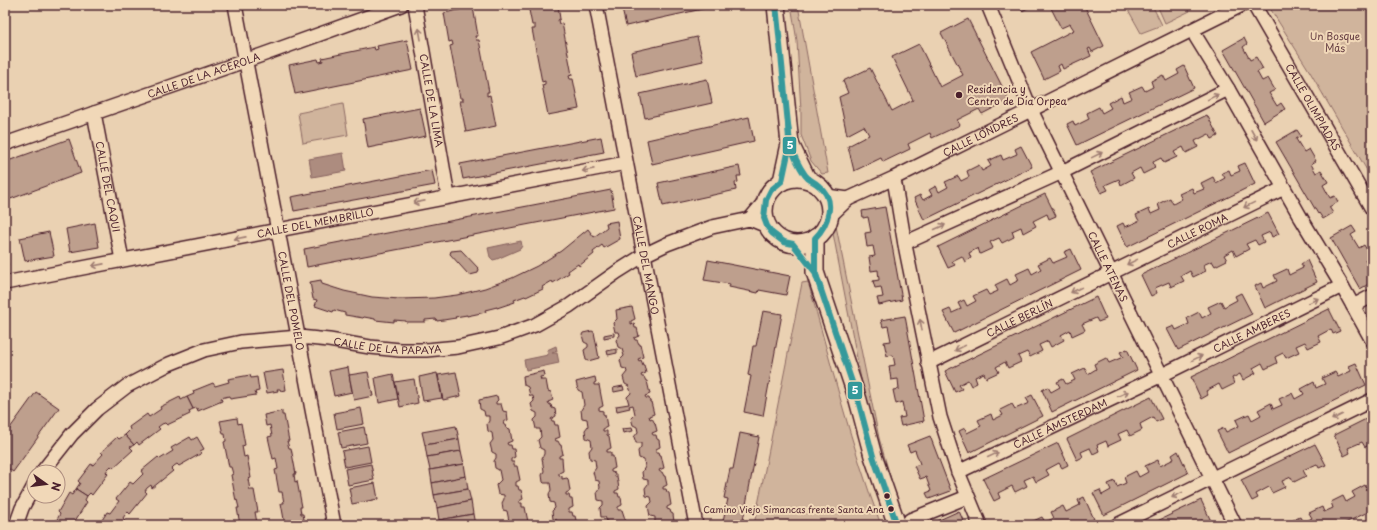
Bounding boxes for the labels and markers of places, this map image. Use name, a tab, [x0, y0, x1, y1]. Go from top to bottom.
place label: Residencia y Centro de Día Orpea	[967, 81, 1067, 108]
marker: Residencia y Centro de Día Orpea	[954, 90, 964, 100]
unlabelled marker	[882, 491, 892, 501]
place label: Camino Viejo Simancas frente Santa Ana	[703, 502, 884, 516]
marker: Camino Viejo Simancas frente Santa Ana	[886, 504, 896, 514]

